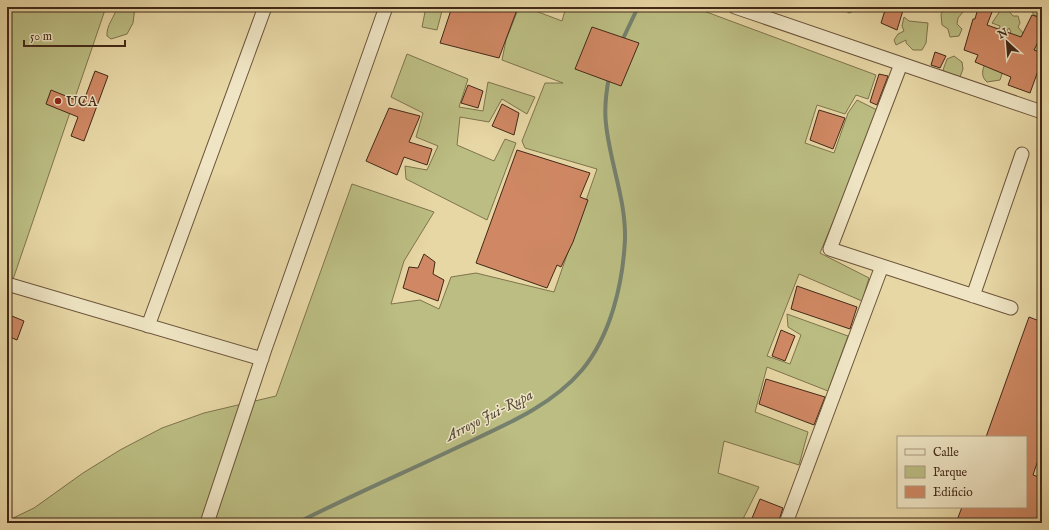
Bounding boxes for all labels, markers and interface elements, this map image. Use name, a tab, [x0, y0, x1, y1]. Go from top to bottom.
scale bar	[24, 22, 125, 48]
north arrow	[987, 22, 1027, 62]
text: N	[995, 25, 1011, 43]
text: 50 m	[30, 29, 52, 44]
place label: UCA	[66, 93, 98, 111]
marker: UCA	[53, 96, 63, 106]
water label: Arroyo Jui-Rupa	[441, 385, 536, 446]
legend	[897, 436, 1027, 508]
text: Calle	[933, 445, 959, 460]
text: Parque	[933, 465, 968, 481]
text: Edificio	[933, 485, 973, 500]

